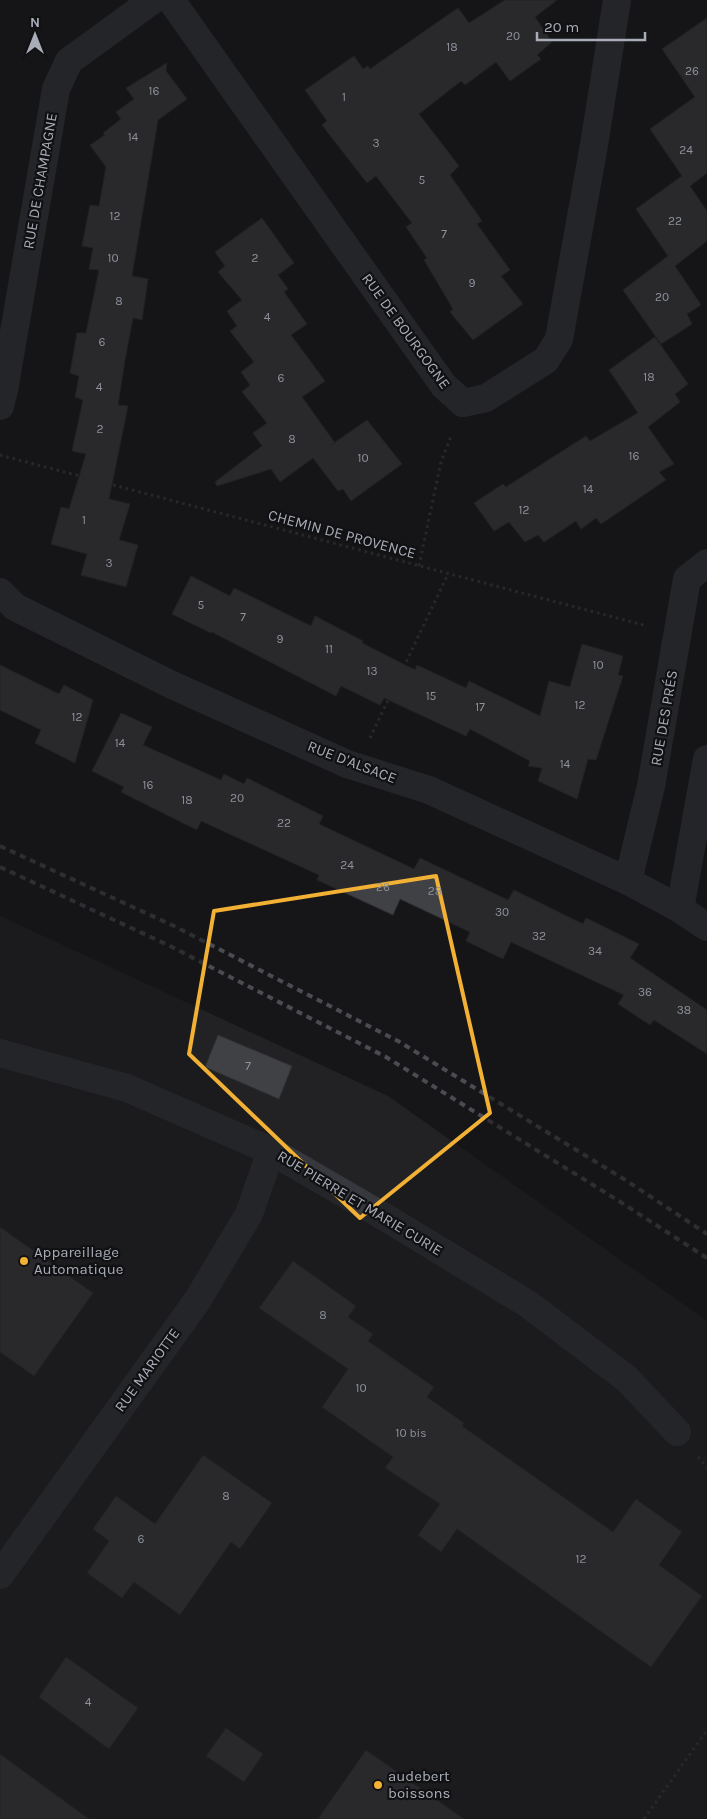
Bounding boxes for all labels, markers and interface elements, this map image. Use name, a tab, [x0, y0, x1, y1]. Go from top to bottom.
north arrow	[10, 10, 60, 60]
scale bar	[537, 10, 644, 42]
text: N	[30, 14, 40, 31]
text: 20 m	[544, 18, 579, 36]
house number: 20	[506, 29, 520, 43]
house number: 18	[446, 40, 458, 54]
house number: 26	[685, 64, 699, 78]
house number: 16	[149, 84, 160, 98]
house number: 1	[342, 90, 346, 104]
street label: RUE DE CHAMPAGNE	[19, 111, 61, 251]
house number: 14	[128, 130, 139, 144]
house number: 3	[372, 136, 380, 150]
house number: 24	[679, 143, 693, 157]
house number: 5	[419, 173, 426, 187]
house number: 12	[110, 209, 121, 223]
house number: 22	[668, 214, 682, 228]
house number: 7	[441, 227, 447, 241]
house number: 10	[107, 251, 119, 265]
house number: 2	[252, 251, 259, 265]
street label: RUE DE BOURGOGNE	[358, 270, 454, 392]
house number: 9	[469, 276, 476, 290]
house number: 20	[655, 290, 669, 304]
house number: 8	[115, 294, 123, 308]
house number: 4	[264, 310, 271, 324]
house number: 6	[99, 335, 106, 349]
house number: 18	[643, 370, 655, 384]
house number: 6	[278, 371, 285, 385]
house number: 4	[96, 380, 103, 394]
house number: 2	[97, 422, 104, 436]
house number: 8	[288, 432, 296, 446]
house number: 16	[629, 449, 640, 463]
house number: 10	[357, 451, 369, 465]
house number: 14	[583, 482, 594, 496]
house number: 12	[519, 503, 530, 517]
street label: CHEMIN DE PROVENCE	[266, 506, 418, 562]
house number: 1	[82, 513, 86, 527]
house number: 3	[105, 556, 113, 570]
house number: 5	[198, 598, 205, 612]
house number: 7	[240, 610, 246, 624]
house number: 9	[277, 632, 284, 646]
house number: 11	[325, 642, 333, 656]
house number: 10	[592, 658, 604, 672]
house number: 13	[366, 664, 378, 678]
street label: RUE DES PRÉS	[647, 669, 681, 767]
house number: 15	[426, 689, 437, 703]
house number: 12	[575, 698, 586, 712]
house number: 17	[475, 700, 485, 714]
house number: 12	[72, 710, 83, 724]
house number: 14	[115, 736, 126, 750]
street label: RUE D'ALSACE	[305, 737, 399, 787]
house number: 14	[560, 757, 571, 771]
house number: 16	[143, 778, 154, 792]
house number: 20	[230, 791, 244, 805]
house number: 18	[181, 793, 193, 807]
house number: 22	[277, 816, 291, 830]
house number: 24	[340, 858, 354, 872]
house number: 26	[376, 880, 390, 894]
house number: 28	[428, 884, 442, 898]
house number: 30	[495, 905, 509, 919]
house number: 32	[532, 929, 546, 943]
house number: 34	[588, 944, 602, 958]
house number: 36	[638, 985, 652, 999]
house number: 38	[677, 1003, 691, 1017]
house number: 7	[245, 1059, 251, 1073]
street label: RUE PIERRE ET MARIE CURIE	[274, 1147, 446, 1259]
place label: Appareillage Automatique	[34, 1243, 124, 1278]
marker: Appareillage Automatique	[18, 1255, 30, 1267]
house number: 8	[319, 1308, 327, 1322]
street label: RUE MARIOTTE	[111, 1325, 183, 1415]
house number: 10	[355, 1381, 367, 1395]
house number: 10 bis	[396, 1426, 426, 1440]
house number: 8	[222, 1489, 230, 1503]
house number: 6	[138, 1532, 145, 1546]
house number: 12	[576, 1552, 587, 1566]
house number: 4	[85, 1695, 92, 1709]
place label: audebert boissons	[388, 1767, 450, 1802]
marker: audebert boissons	[372, 1779, 384, 1791]

